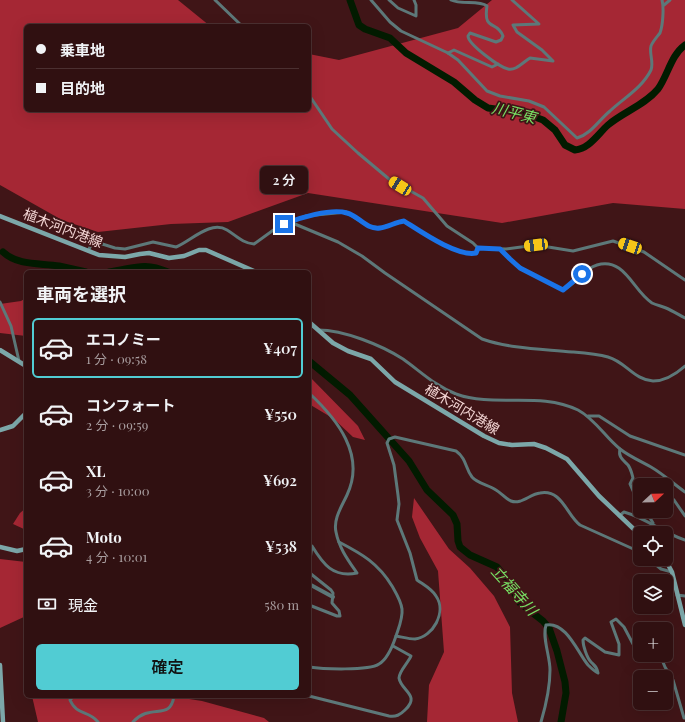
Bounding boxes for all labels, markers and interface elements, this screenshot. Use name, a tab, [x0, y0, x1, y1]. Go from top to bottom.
text: 乗車地	[60, 40, 105, 60]
text: 目的地	[60, 78, 105, 98]
water label: 川平東	[490, 97, 540, 128]
callout: 2 分	[260, 166, 308, 194]
text: 2 分	[273, 171, 295, 188]
car	[387, 175, 413, 197]
street label: 植木河内港線	[21, 204, 106, 251]
route end	[275, 215, 293, 233]
car	[617, 236, 643, 256]
car	[523, 238, 549, 252]
route start	[573, 265, 591, 283]
text: 車両を選択	[36, 282, 126, 306]
text: エコノミー	[86, 329, 161, 349]
icon: car	[38, 330, 74, 366]
text: ¥407	[263, 338, 297, 358]
text: 1 分 · 09:58	[86, 350, 147, 367]
street label: 植木河内港線	[421, 379, 503, 438]
text: コンフォート	[86, 395, 176, 415]
icon: car	[38, 396, 74, 432]
text: ¥550	[264, 404, 297, 424]
text: 2 分 · 09:59	[86, 416, 148, 433]
text: XL	[86, 461, 106, 481]
icon: car	[38, 462, 74, 498]
text: ¥692	[263, 470, 297, 490]
north arrow	[633, 478, 673, 518]
map controls	[633, 478, 673, 710]
text: 3 分 · 10:00	[86, 482, 150, 499]
button: locate	[633, 526, 673, 566]
text: Moto	[86, 527, 122, 547]
icon: car	[38, 528, 74, 564]
text: ¥538	[265, 536, 297, 556]
text: 4 分 · 10:01	[86, 548, 147, 565]
water label: 立福寺川	[487, 561, 544, 621]
button: layers	[633, 574, 673, 614]
icon: cash	[36, 593, 58, 615]
text: 現金	[68, 595, 98, 615]
text: 580 m	[264, 596, 299, 613]
button: +	[633, 622, 673, 662]
button: 確定	[36, 644, 299, 690]
button: −	[633, 670, 673, 710]

